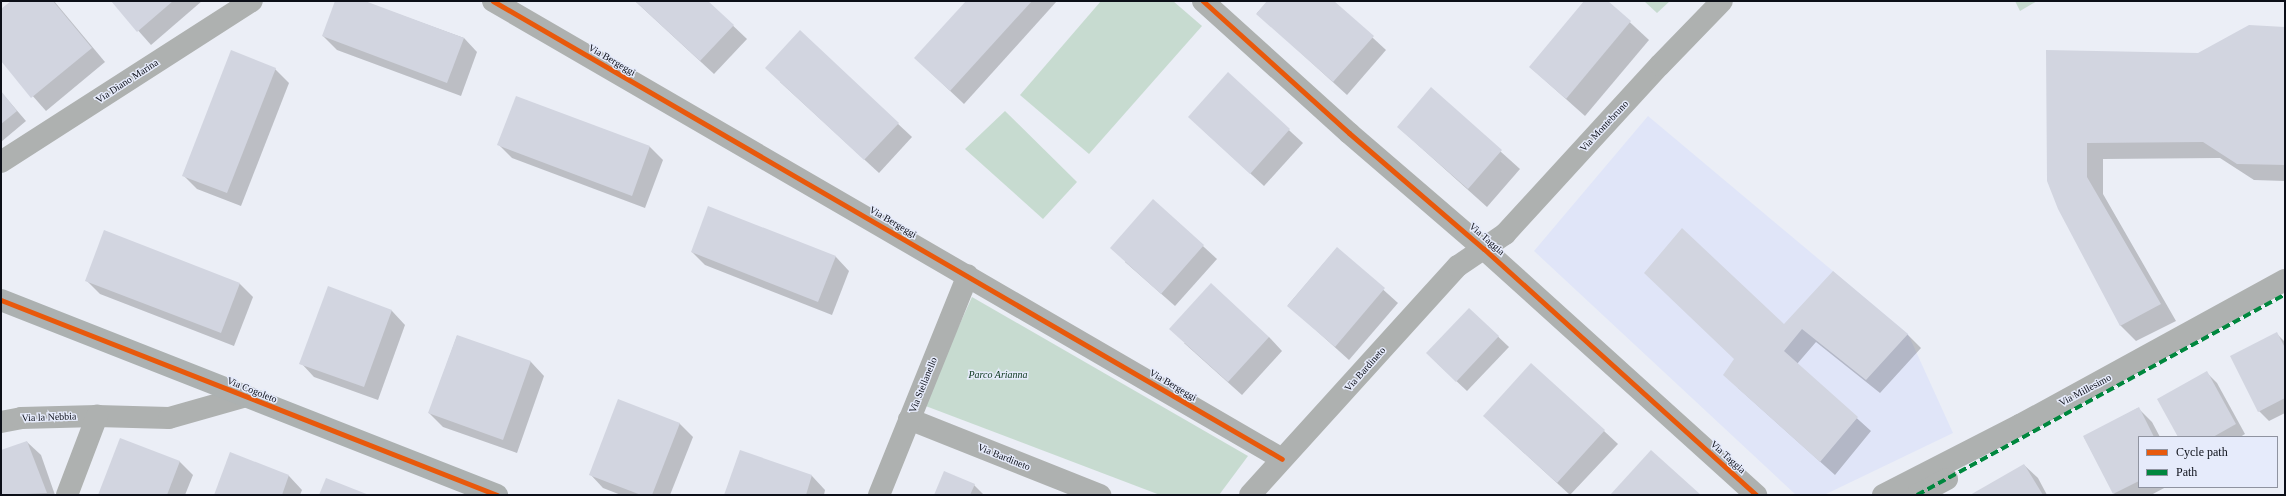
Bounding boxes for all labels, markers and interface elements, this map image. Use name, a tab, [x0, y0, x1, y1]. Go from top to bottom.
street label: Via Bergeggi	[586, 42, 638, 78]
street label: Via Diano Marina	[93, 56, 161, 106]
street label: Via Montebruno	[1577, 98, 1631, 154]
street label: Via Bergeggi	[867, 204, 919, 240]
street label: Via Taggia	[1467, 220, 1507, 258]
street label: Via Bardineto	[1342, 344, 1388, 394]
street label: Via Stellanello	[906, 355, 940, 415]
street label: Via Bergeggi	[1147, 367, 1199, 403]
park label: Parco Arianna	[968, 369, 1028, 381]
street label: Via Millesimo	[2057, 371, 2113, 409]
street label: Via Cogoleto	[225, 375, 279, 405]
street label: Via la Nebbia	[21, 410, 77, 424]
legend	[2138, 436, 2278, 488]
street label: Via Taggia	[1708, 438, 1748, 476]
street label: Via Bardineto	[976, 441, 1032, 473]
text: Cycle path	[2176, 445, 2228, 459]
text: Path	[2176, 465, 2197, 479]

